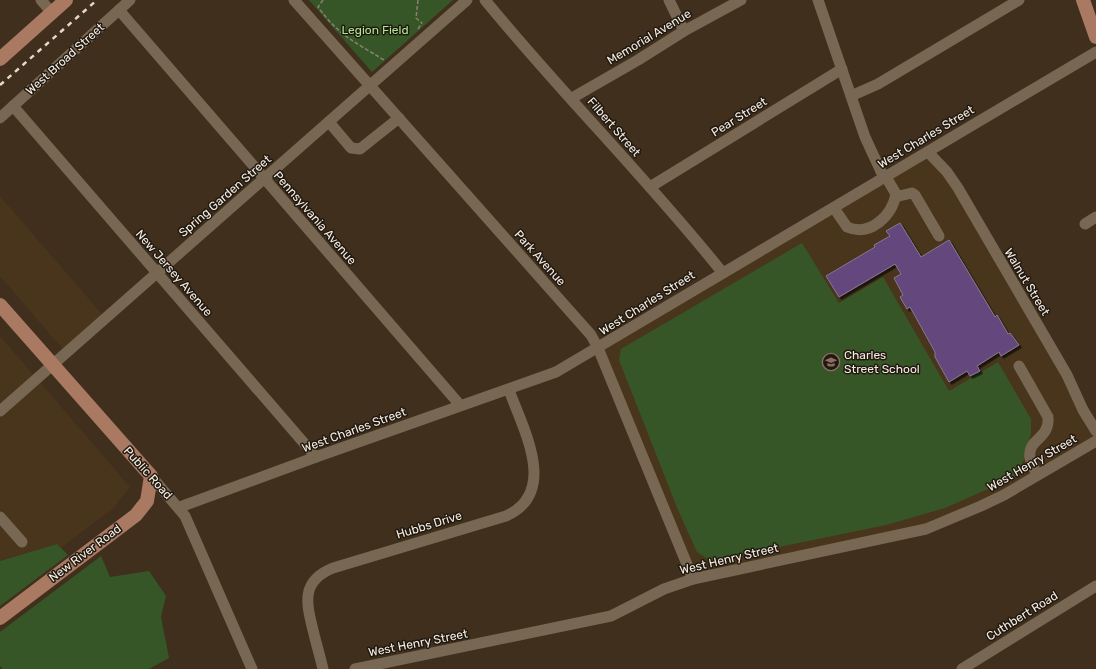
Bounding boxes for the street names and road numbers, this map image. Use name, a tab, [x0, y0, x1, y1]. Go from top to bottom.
street label: Memorial Avenue	[604, 6, 694, 68]
street label: West Broad Street	[23, 20, 107, 98]
street label: Pear Street	[709, 94, 770, 140]
street label: Filbert Street	[585, 95, 644, 160]
street label: West Charles Street	[875, 103, 977, 171]
street label: Spring Garden Street	[176, 152, 274, 240]
street label: Pennsylvania Avenue	[271, 169, 359, 268]
street label: New Jersey Avenue	[133, 227, 215, 319]
street label: Park Avenue	[512, 227, 569, 289]
street label: Walnut Street	[1002, 246, 1053, 318]
street label: West Charles Street	[597, 268, 697, 338]
street label: West Charles Street	[300, 405, 408, 455]
street label: West Henry Street	[985, 432, 1079, 494]
street label: Public Road	[121, 444, 175, 502]
street label: Hubbs Drive	[394, 508, 464, 542]
street label: New River Road	[46, 521, 124, 585]
street label: West Henry Street	[678, 541, 780, 577]
street label: Cuthbert Road	[984, 588, 1060, 644]
street label: West Henry Street	[367, 626, 469, 659]

